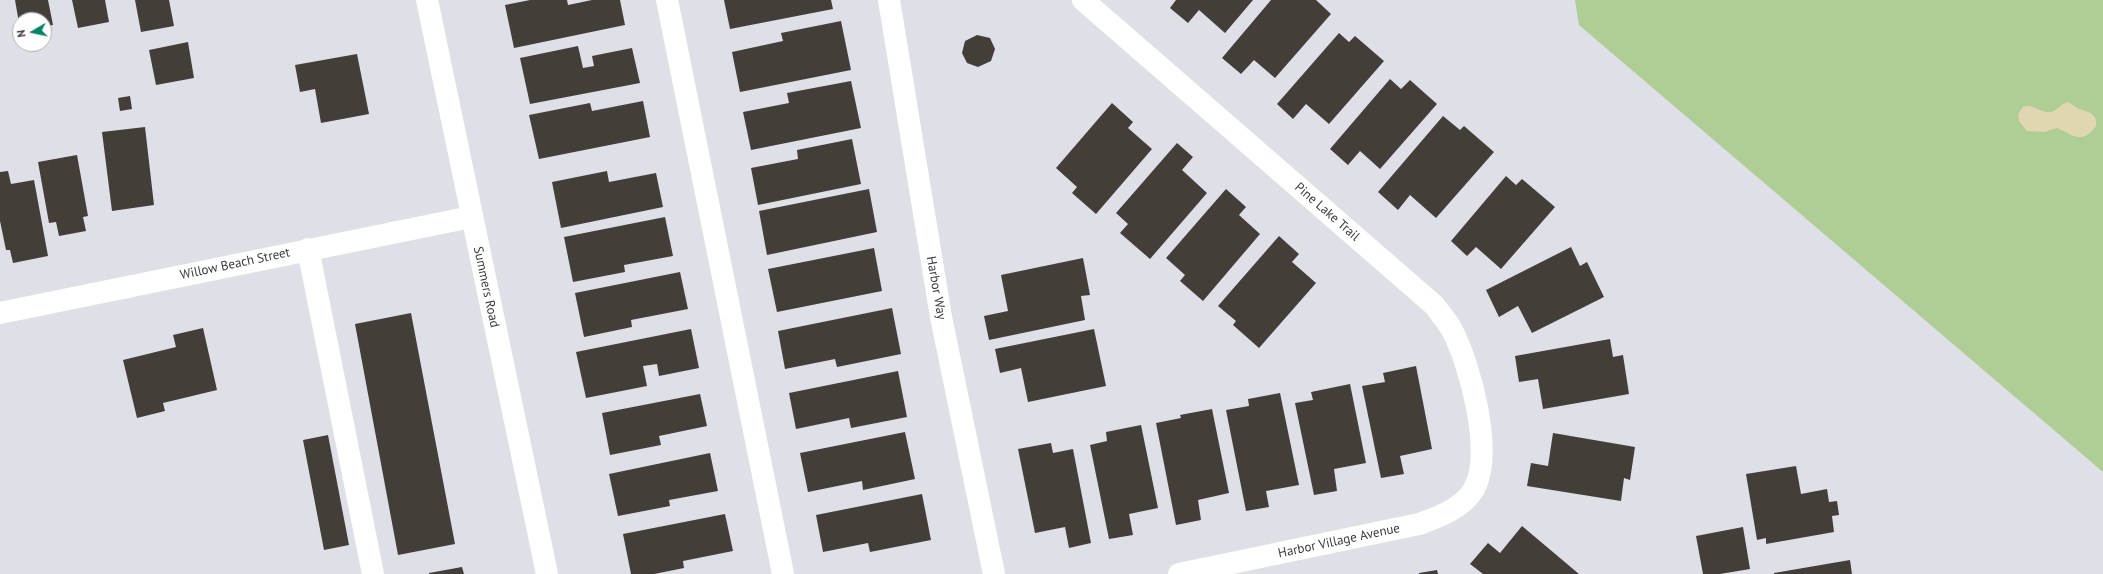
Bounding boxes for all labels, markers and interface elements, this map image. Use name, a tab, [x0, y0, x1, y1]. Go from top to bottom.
north arrow	[12, 12, 52, 52]
text: N	[14, 29, 29, 38]
street label: Pine Lake Trail	[1291, 180, 1363, 244]
street label: Willow Beach Street	[179, 245, 291, 283]
street label: Summers Road	[470, 245, 502, 329]
street label: Harbor Way	[923, 255, 949, 321]
street label: Harbor Village Avenue	[1277, 520, 1401, 562]

